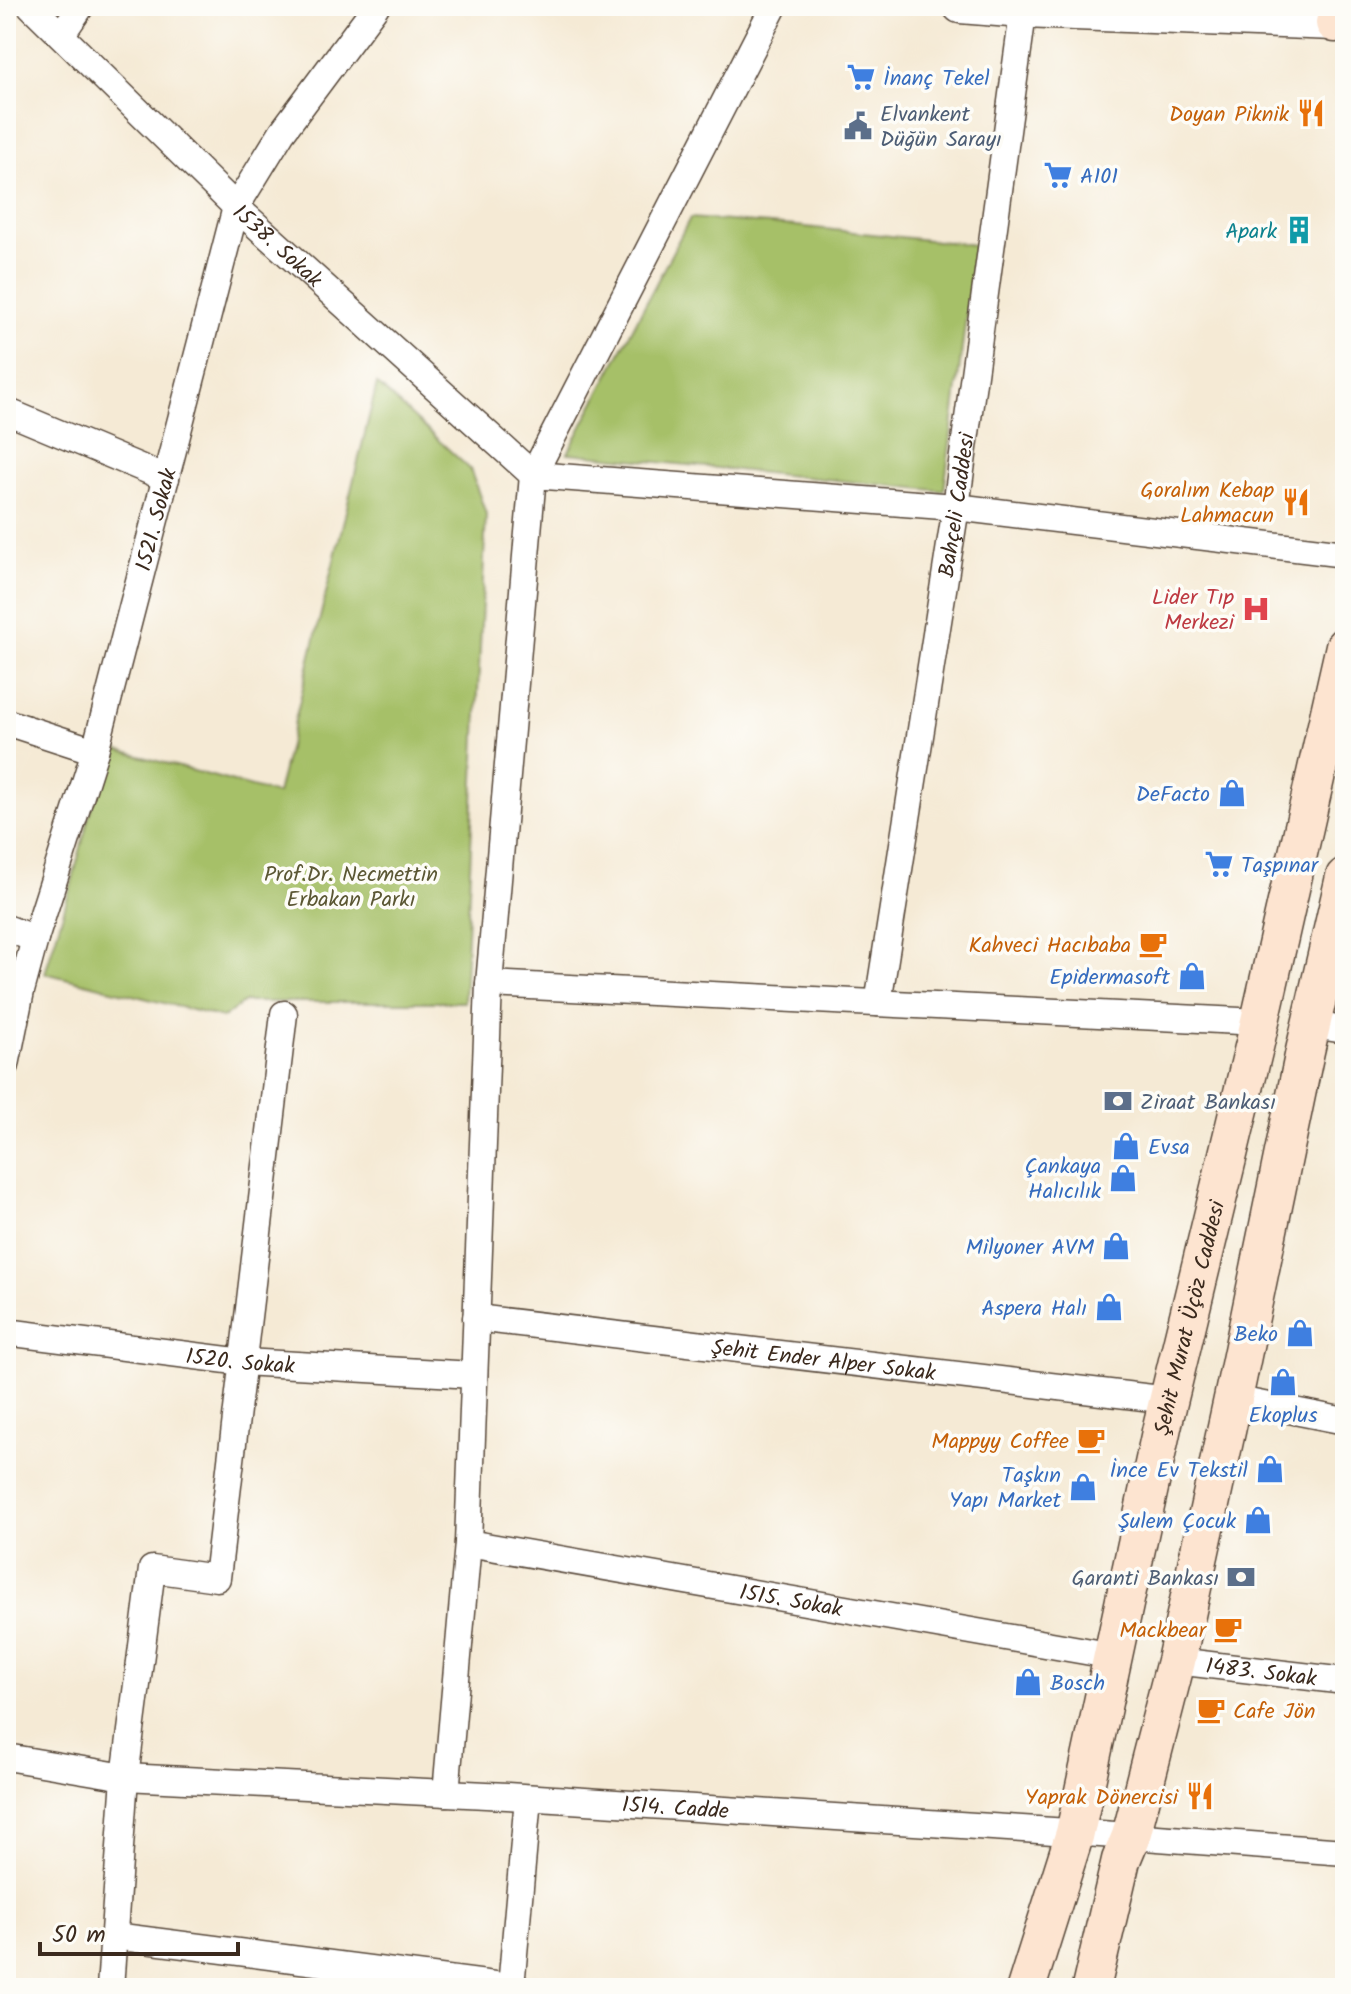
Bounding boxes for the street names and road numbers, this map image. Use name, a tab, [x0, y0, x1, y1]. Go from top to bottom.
street label: 1538. Sokak	[224, 197, 330, 298]
street label: Bahçeli Caddesi	[930, 430, 986, 580]
street label: 1521. Sokak	[127, 464, 188, 575]
street label: Şehit Murat Üçöz Caddesi	[1146, 1197, 1236, 1439]
street label: Şehit Ender Alper Sokak	[709, 1331, 938, 1392]
street label: 1520. Sokak	[183, 1340, 296, 1385]
street label: 1515. Sokak	[736, 1576, 846, 1628]
street label: 1483. Sokak	[1204, 1650, 1319, 1698]
street label: 1514. Cadde	[621, 1788, 730, 1830]

